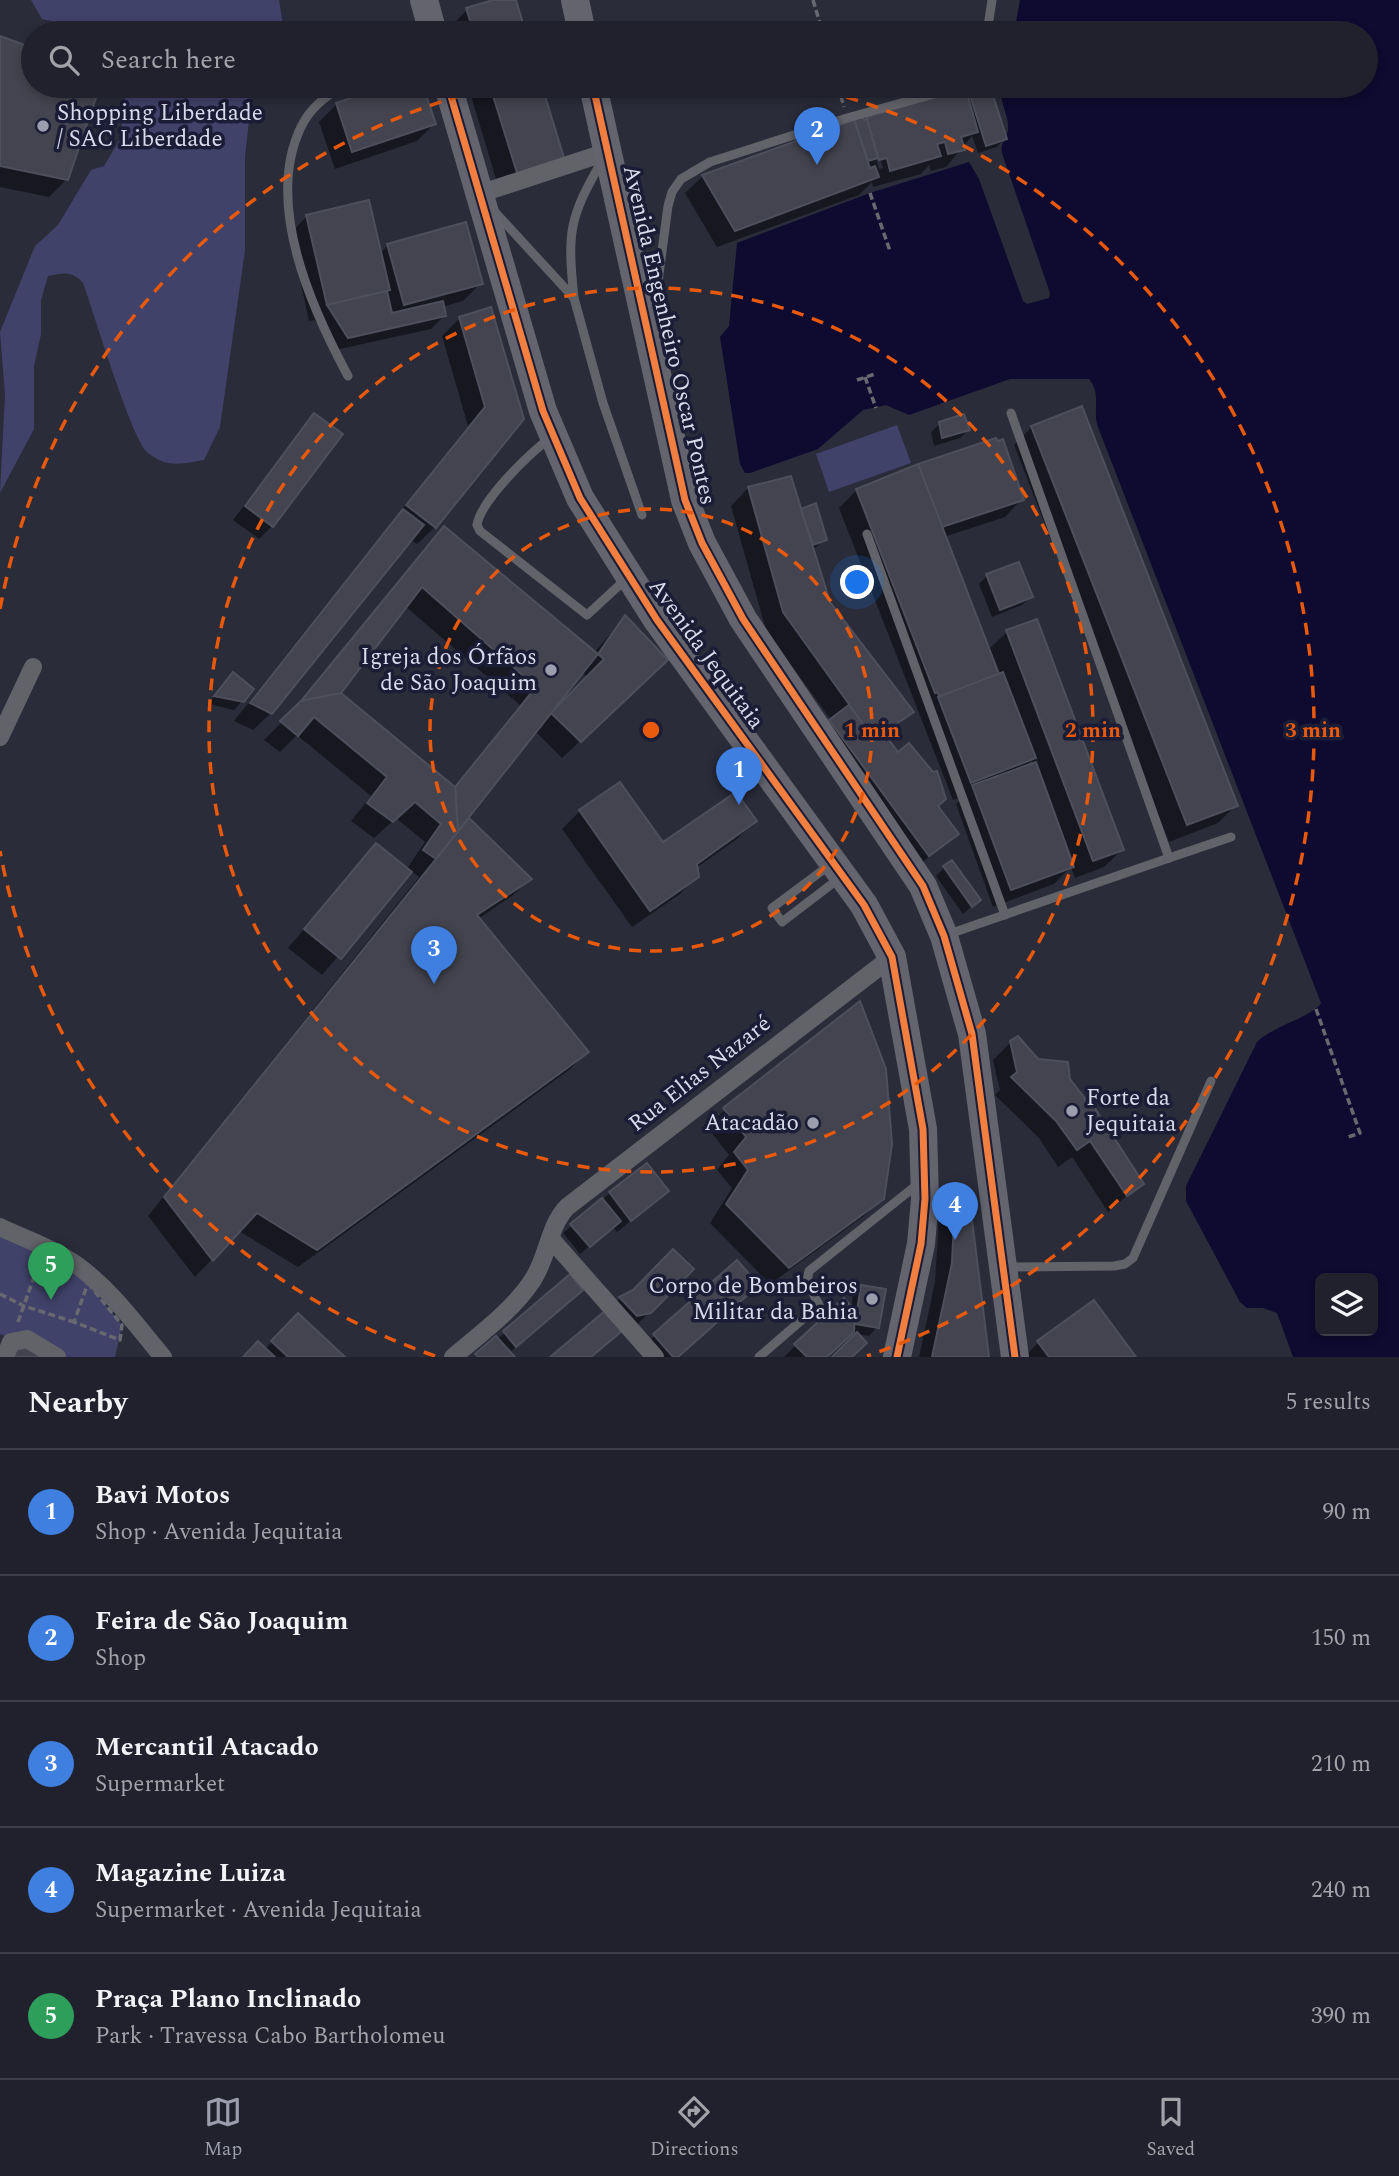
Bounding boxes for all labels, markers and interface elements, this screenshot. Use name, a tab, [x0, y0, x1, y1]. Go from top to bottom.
search box	[21, 21, 1378, 98]
text: Search here	[101, 40, 236, 80]
icon: search	[45, 41, 83, 79]
place label: Shopping Liberdade / SAC Liberdade	[57, 96, 263, 157]
pin: 2	[794, 107, 840, 165]
marker: Shopping Liberdade / SAC Liberdade	[35, 118, 51, 134]
street label: Avenida Engenheiro Oscar Pontes	[613, 162, 725, 508]
your location	[840, 565, 874, 599]
street label: Avenida Jequitaia	[639, 571, 773, 737]
place label: Igreja dos Órfãos de São Joaquim	[361, 640, 537, 701]
marker: Igreja dos Órfãos de São Joaquim	[543, 662, 559, 678]
text: 1 min	[844, 715, 900, 747]
text: 2 min	[1065, 715, 1121, 747]
text: 3 min	[1285, 715, 1341, 747]
centre of rings	[639, 718, 663, 742]
pin: 1	[716, 747, 762, 805]
pin: 3	[411, 926, 457, 984]
street label: Rua Elias Nazaré	[621, 1007, 779, 1141]
place label: Forte da Jequitaia	[1086, 1081, 1176, 1142]
marker: Forte da Jequitaia	[1064, 1103, 1080, 1119]
place label: Atacadão	[704, 1106, 799, 1141]
marker: Atacadão	[805, 1115, 821, 1131]
pin: 4	[932, 1182, 978, 1240]
pin: 5	[28, 1242, 74, 1300]
place label: Corpo de Bombeiros Militar da Bahia	[649, 1269, 858, 1330]
map controls	[1315, 1273, 1378, 1336]
button: layers	[1315, 1273, 1378, 1336]
marker: Corpo de Bombeiros Militar da Bahia	[864, 1291, 880, 1307]
text: Nearby	[28, 1380, 127, 1426]
text: 5 results	[1286, 1385, 1371, 1420]
text: Bavi Motos	[95, 1475, 230, 1515]
text: 1	[45, 1495, 57, 1530]
text: 90 m	[1322, 1495, 1371, 1530]
text: Shop · Avenida Jequitaia	[95, 1515, 343, 1550]
text: Feira de São Joaquim	[95, 1601, 348, 1641]
text: 2	[45, 1621, 57, 1656]
text: 150 m	[1311, 1621, 1371, 1656]
text: Shop	[95, 1641, 146, 1676]
text: Mercantil Atacado	[95, 1727, 319, 1767]
text: 3	[45, 1747, 57, 1782]
text: 210 m	[1311, 1747, 1371, 1782]
text: Supermarket	[95, 1767, 225, 1802]
text: Magazine Luiza	[95, 1853, 286, 1893]
text: 4	[45, 1873, 57, 1908]
text: 240 m	[1311, 1873, 1371, 1908]
text: Supermarket · Avenida Jequitaia	[95, 1893, 422, 1928]
text: Praça Plano Inclinado	[95, 1979, 361, 2019]
text: 5	[45, 1999, 57, 2034]
text: 390 m	[1311, 1999, 1371, 2034]
text: Park · Travessa Cabo Bartholomeu	[95, 2019, 445, 2054]
tab: Map	[204, 2093, 242, 2164]
tab: Directions	[650, 2093, 739, 2164]
tab: Saved	[1146, 2093, 1195, 2164]

